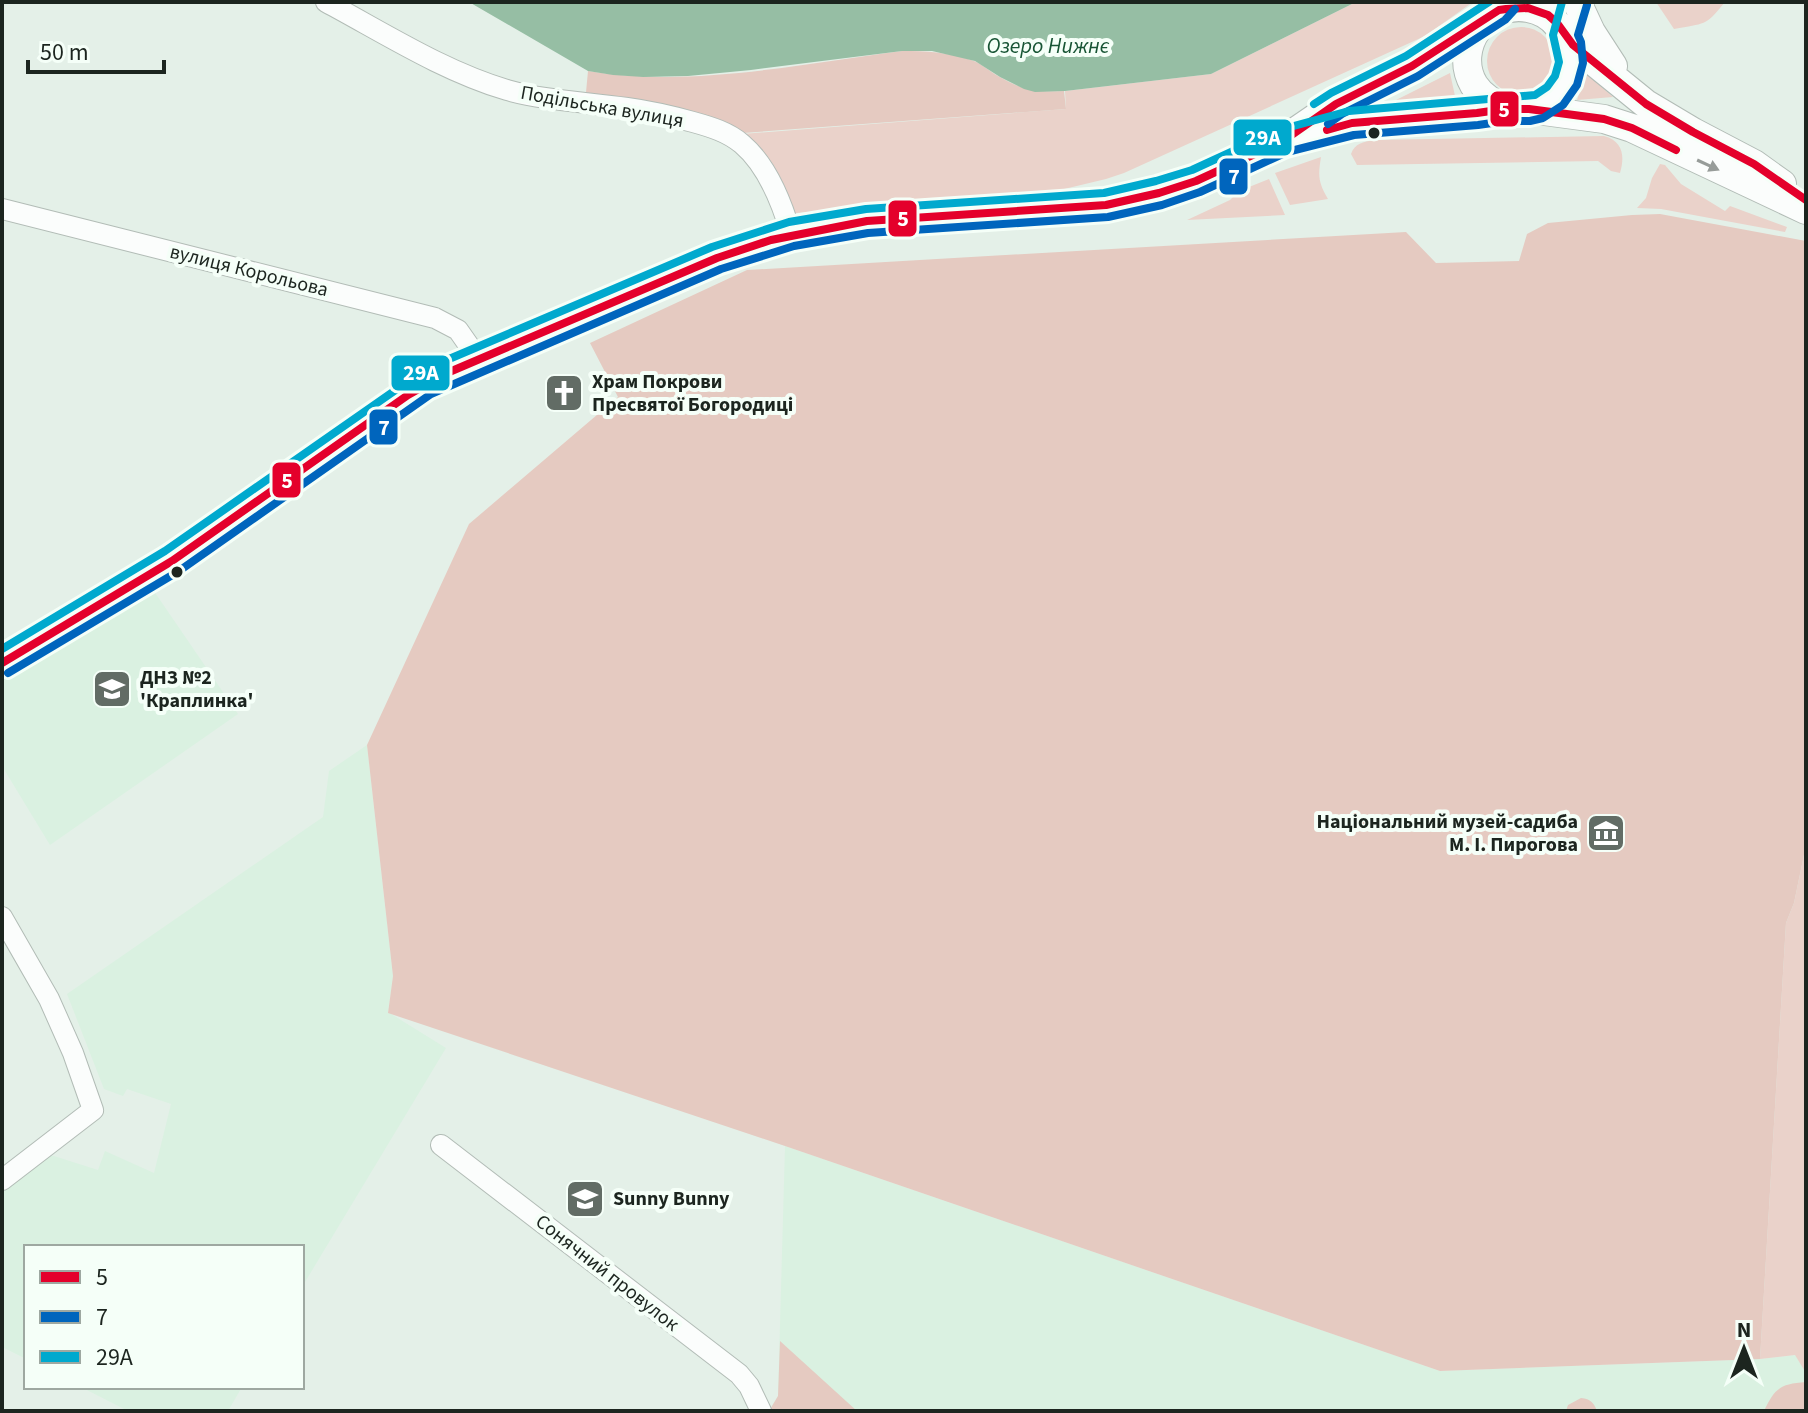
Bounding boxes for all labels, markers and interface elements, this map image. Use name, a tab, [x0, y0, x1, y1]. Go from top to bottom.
scale bar	[28, 24, 164, 74]
water label: Озеро Нижнє	[987, 30, 1110, 62]
text: 50 m	[40, 35, 89, 70]
street label: Подільська вулиця	[518, 79, 686, 135]
line badge: 5	[1489, 90, 1520, 128]
text: 5	[1498, 94, 1510, 126]
line badge: 29А	[1232, 118, 1293, 157]
text: 29А	[1245, 122, 1281, 154]
unlabelled marker	[1366, 125, 1382, 141]
line badge: 7	[1218, 157, 1249, 196]
one-way arrow	[1696, 158, 1720, 172]
text: 7	[1228, 161, 1240, 193]
line badge: 5	[887, 199, 918, 238]
text: 5	[897, 203, 909, 235]
street label: вулиця Корольова	[167, 238, 331, 304]
line badge: 29А	[390, 354, 451, 392]
text: 29А	[403, 357, 439, 389]
place label: Храм Покрови Пресвятої Богородиці	[592, 368, 793, 419]
church icon: Храм Покрови Пресвятої Богородиці	[543, 372, 585, 414]
line badge: 7	[368, 408, 399, 446]
text: 7	[378, 412, 390, 444]
line badge: 5	[271, 461, 302, 499]
text: 5	[281, 465, 293, 497]
unlabelled marker	[169, 564, 185, 580]
place label: ДНЗ №2 'Краплинка'	[140, 664, 254, 715]
school or university icon: ДНЗ №2 'Краплинка'	[91, 668, 133, 710]
place label: Національний музей-садиба М. І. Пирогова	[1317, 808, 1578, 859]
museum icon: Національний музей-садиба М. І. Пирогова	[1585, 812, 1627, 854]
school or university icon: Sunny Bunny	[564, 1178, 606, 1220]
place label: Sunny Bunny	[613, 1185, 730, 1213]
street label: Сонячний провулок	[529, 1208, 685, 1338]
legend	[24, 1245, 304, 1389]
text: 5	[96, 1260, 108, 1295]
text: 7	[96, 1300, 108, 1335]
north arrow	[1704, 1309, 1784, 1389]
text: N	[1737, 1314, 1751, 1346]
text: 29А	[96, 1340, 133, 1375]

